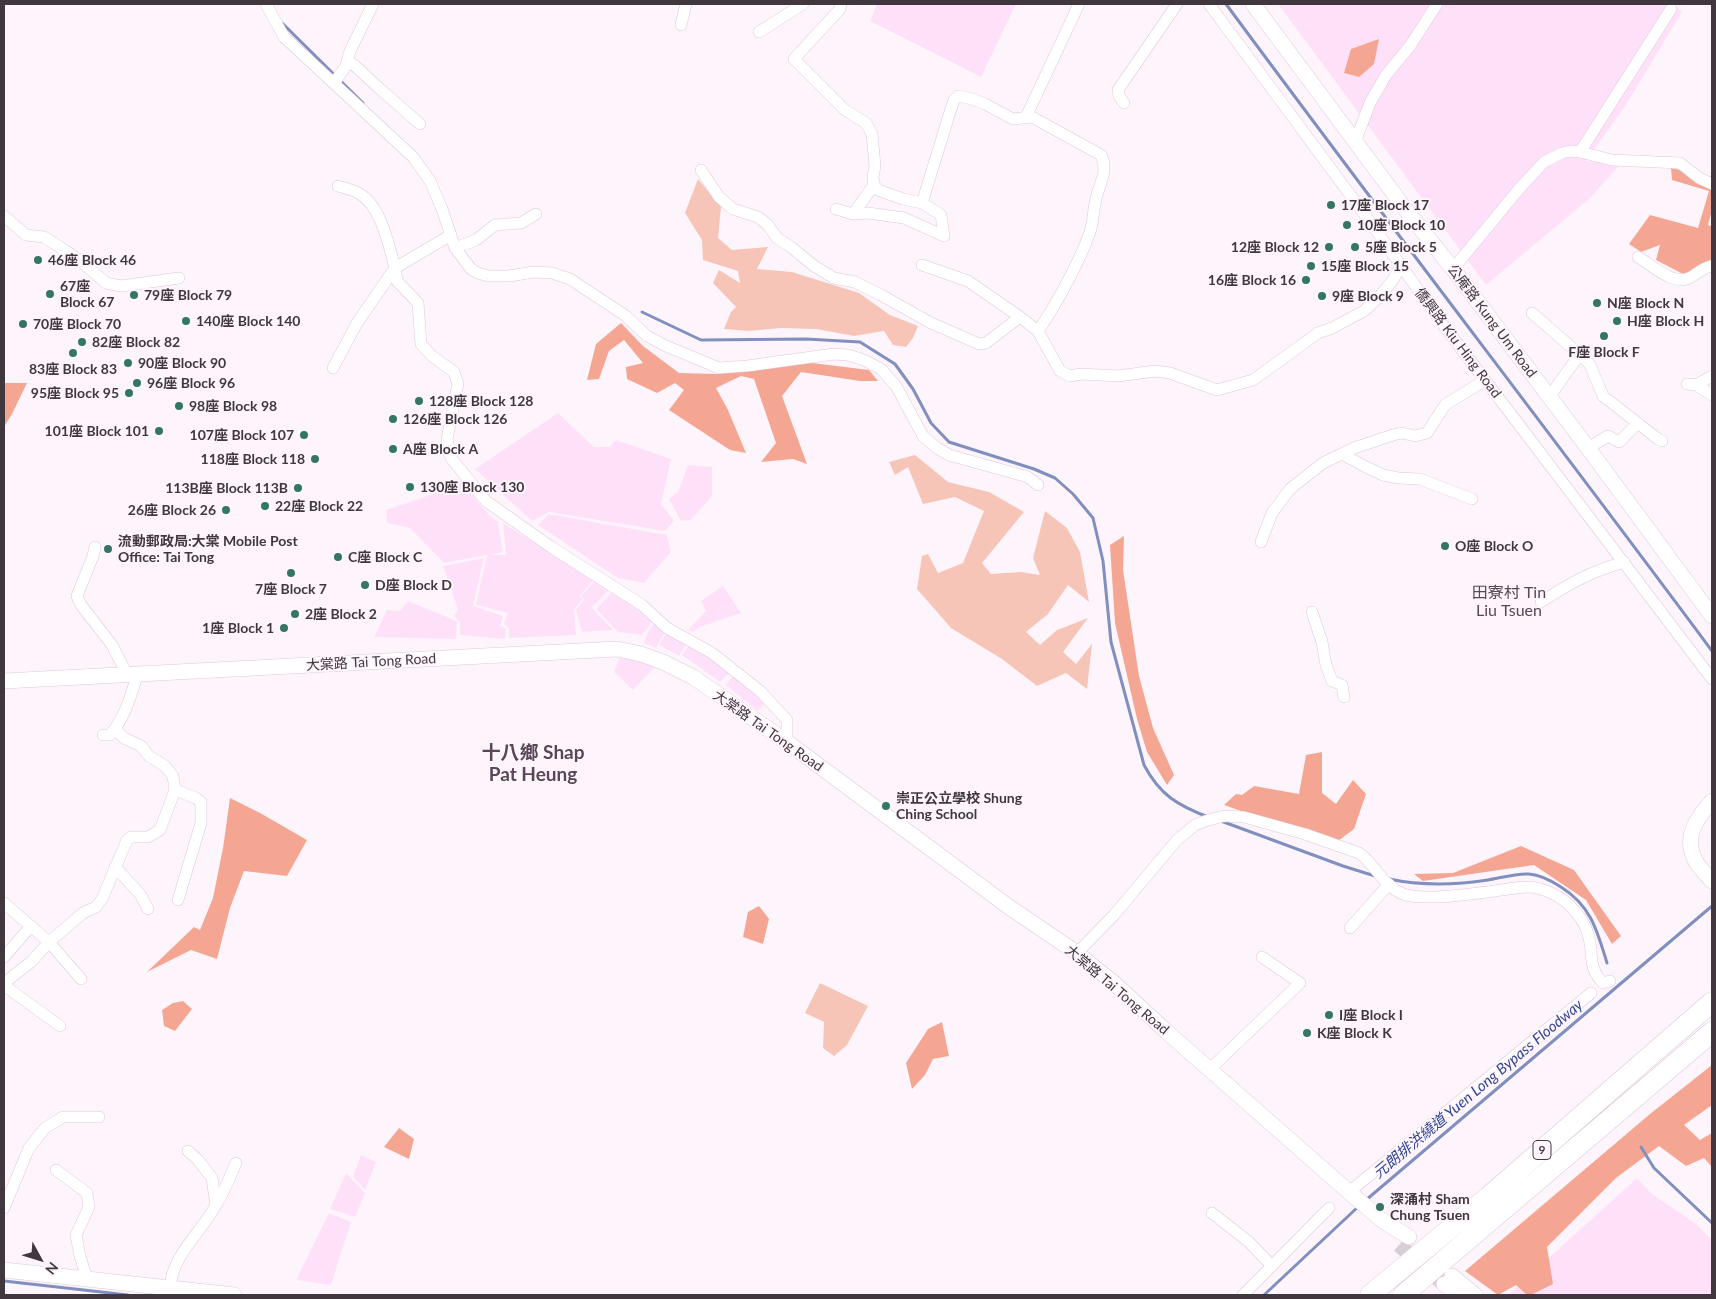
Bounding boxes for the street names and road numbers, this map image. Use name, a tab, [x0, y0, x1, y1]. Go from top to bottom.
street label: 公庵路 Kung Um Road	[1444, 261, 1540, 381]
street label: 僑興路 Kiu Hing Road	[1411, 285, 1505, 401]
street label: 大棠路 Tai Tong Road	[305, 650, 437, 674]
street label: 大棠路 Tai Tong Road	[710, 687, 826, 775]
street label: 大棠路 Tai Tong Road	[1062, 942, 1172, 1038]
road number: 9	[1533, 1140, 1551, 1160]

